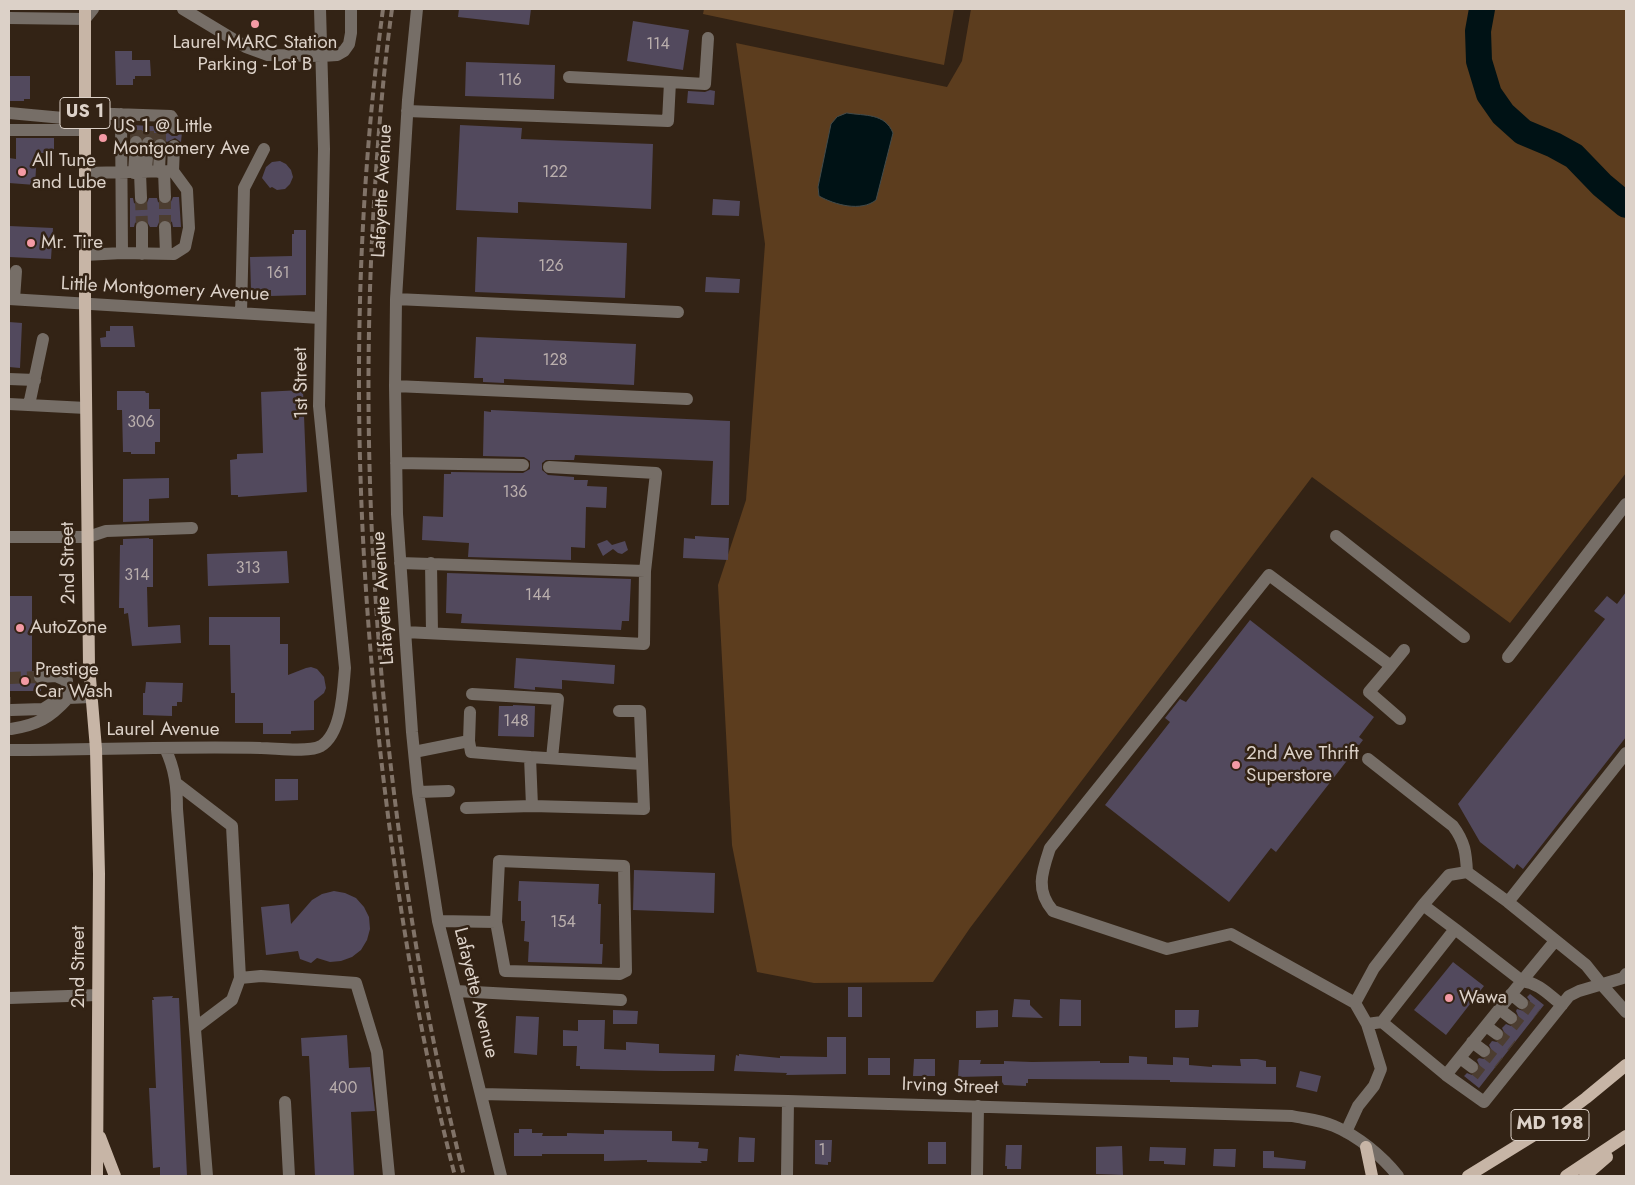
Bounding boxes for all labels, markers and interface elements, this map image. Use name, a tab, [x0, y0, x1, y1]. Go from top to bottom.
marker: Laurel MARC Station Parking - Lot B	[249, 18, 261, 30]
place label: Laurel MARC Station Parking - Lot B	[173, 32, 337, 76]
house number: 114	[646, 35, 670, 55]
house number: 116	[498, 71, 522, 91]
road number: US 1	[60, 98, 110, 128]
place label: US 1 @ Little Montgomery Ave	[113, 116, 250, 160]
street label: Lafayette Avenue	[368, 124, 398, 258]
marker: US 1 @ Little Montgomery Ave	[97, 132, 109, 144]
place label: All Tune and Lube	[32, 150, 106, 194]
house number: 122	[542, 163, 568, 183]
marker: All Tune and Lube	[16, 166, 28, 178]
place label: Mr. Tire	[41, 232, 103, 254]
marker: Mr. Tire	[25, 237, 37, 249]
house number: 126	[538, 257, 564, 277]
house number: 161	[266, 264, 290, 284]
street label: Little Montgomery Avenue	[60, 273, 270, 307]
street label: 1st Street	[290, 347, 314, 419]
house number: 128	[542, 351, 568, 371]
house number: 306	[127, 413, 155, 433]
house number: 136	[502, 483, 528, 503]
street label: 2nd Street	[57, 521, 81, 605]
street label: Lafayette Avenue	[368, 530, 400, 666]
house number: 313	[236, 559, 260, 579]
house number: 314	[124, 566, 150, 586]
house number: 144	[525, 586, 551, 606]
place label: AutoZone	[30, 617, 107, 639]
marker: AutoZone	[14, 622, 26, 634]
place label: Prestige Car Wash	[35, 659, 113, 703]
marker: Prestige Car Wash	[19, 675, 31, 687]
house number: 148	[503, 712, 529, 732]
street label: Laurel Avenue	[107, 719, 219, 741]
place label: 2nd Ave Thrift Superstore	[1246, 743, 1359, 787]
marker: 2nd Ave Thrift Superstore	[1230, 759, 1242, 771]
house number: 154	[550, 913, 576, 933]
street label: Lafayette Avenue	[448, 925, 502, 1061]
street label: 2nd Street	[68, 926, 90, 1008]
place label: Wawa	[1459, 987, 1507, 1009]
marker: Wawa	[1443, 992, 1455, 1004]
street label: Irving Street	[901, 1074, 999, 1100]
house number: 400	[329, 1079, 357, 1099]
road number: MD 198	[1511, 1110, 1589, 1140]
house number: 1	[818, 1141, 826, 1161]

